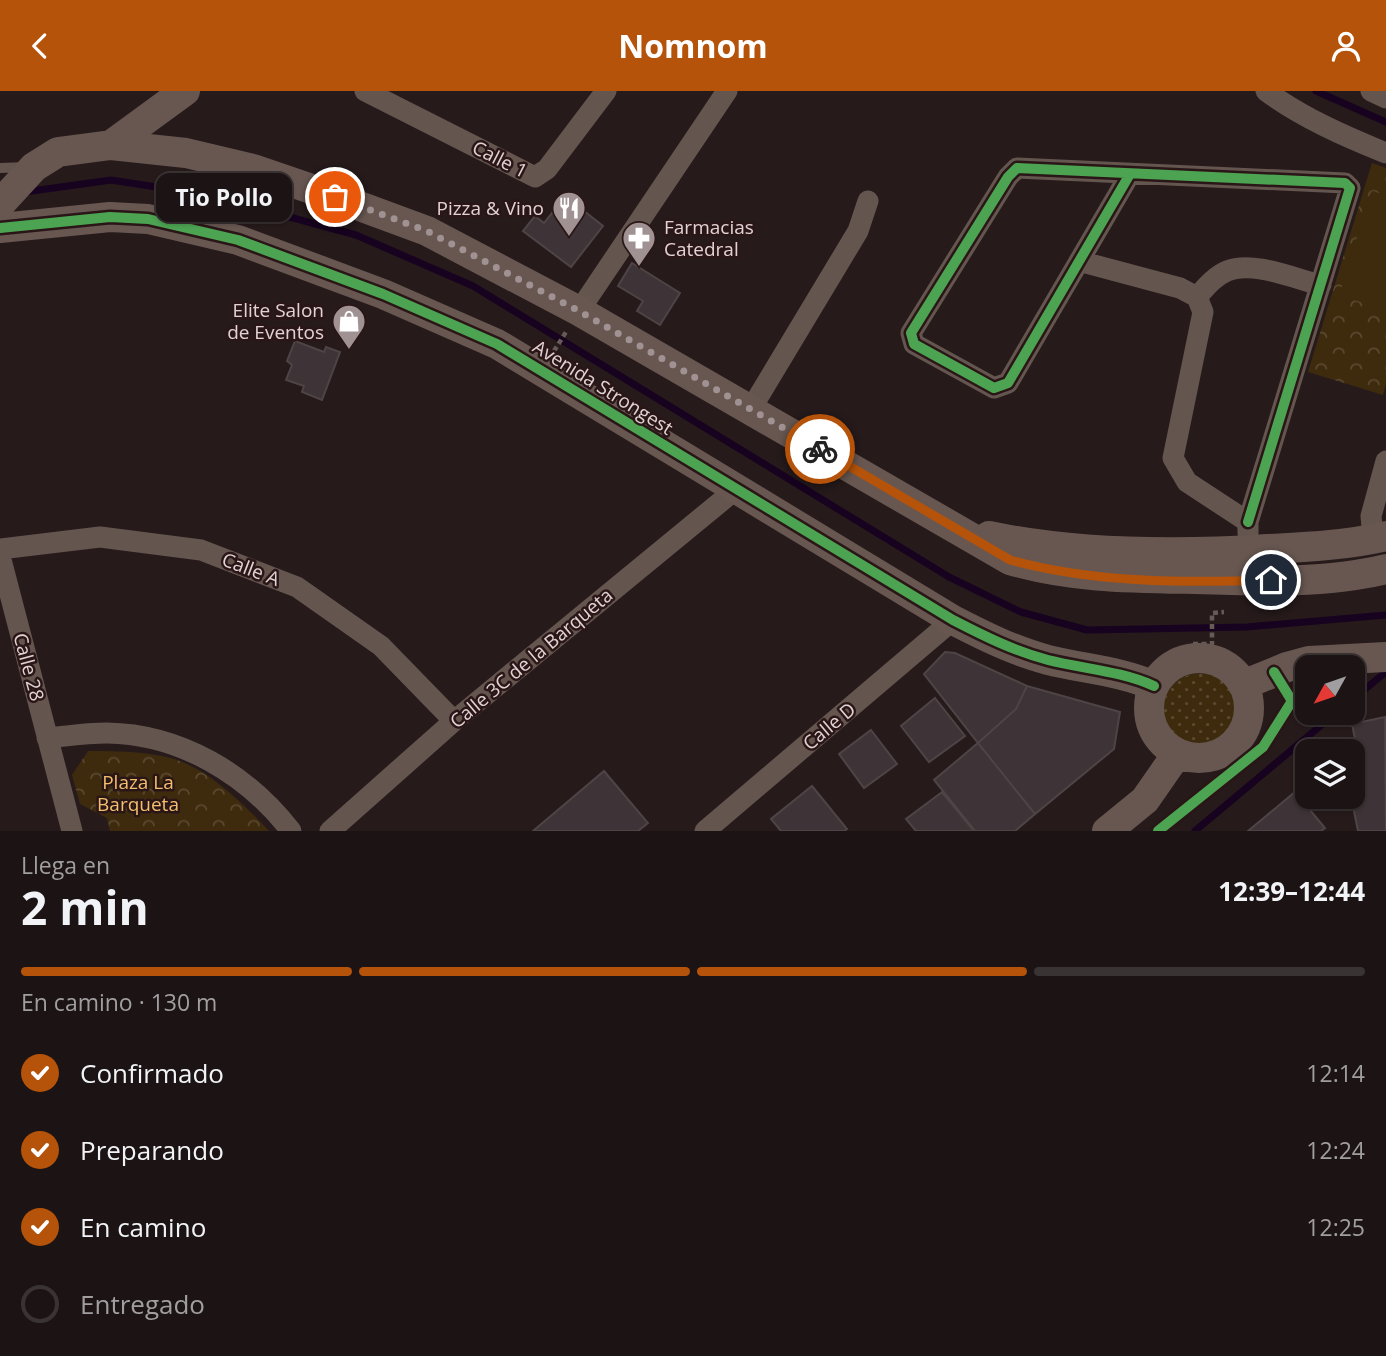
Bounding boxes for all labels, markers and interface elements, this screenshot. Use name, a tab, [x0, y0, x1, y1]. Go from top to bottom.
text: Nomnom	[618, 24, 768, 67]
icon: back	[21, 27, 59, 65]
icon: person	[1327, 27, 1365, 65]
street label: Calle 1	[468, 134, 532, 184]
pin	[305, 167, 365, 227]
callout: Tio Pollo	[156, 173, 293, 221]
icon: bag	[316, 178, 354, 216]
text: Tio Pollo	[175, 181, 273, 213]
restaurant icon: Pizza & Vino	[550, 189, 588, 238]
place label: Pizza & Vino	[436, 195, 544, 221]
place label: Farmacias Catedral	[664, 214, 754, 262]
pharmacy icon: Farmacias Catedral	[620, 219, 658, 268]
place label: Elite Salon de Eventos	[227, 297, 324, 345]
shop icon: Elite Salon de Eventos	[330, 302, 368, 351]
street label: Avenida Strongest	[528, 333, 678, 441]
courier	[785, 414, 855, 484]
icon: bike	[801, 430, 839, 468]
street label: Calle A	[218, 546, 284, 592]
pin	[1241, 550, 1301, 610]
icon: home	[1252, 561, 1290, 599]
street label: Calle 3C de la Barqueta	[444, 582, 618, 734]
street label: Calle 28	[7, 630, 51, 704]
north arrow	[1295, 655, 1365, 725]
map controls	[1295, 655, 1365, 809]
street label: Calle D	[797, 696, 861, 756]
button: layers	[1295, 739, 1365, 809]
park label: Plaza La Barqueta	[97, 769, 179, 817]
text: Llega en	[21, 849, 110, 881]
text: 12:39–12:44	[1218, 873, 1365, 909]
text: 2 min	[21, 876, 149, 938]
text: En camino · 130 m	[21, 986, 217, 1018]
icon: check	[21, 1054, 59, 1092]
text: Confirmado	[80, 1055, 224, 1091]
text: 12:14	[1306, 1057, 1365, 1089]
icon: check	[21, 1131, 59, 1169]
text: Preparando	[80, 1132, 224, 1168]
text: 12:24	[1306, 1134, 1365, 1166]
icon: check	[21, 1208, 59, 1246]
text: En camino	[80, 1209, 206, 1245]
text: 12:25	[1306, 1211, 1365, 1243]
text: Entregado	[80, 1286, 205, 1322]

